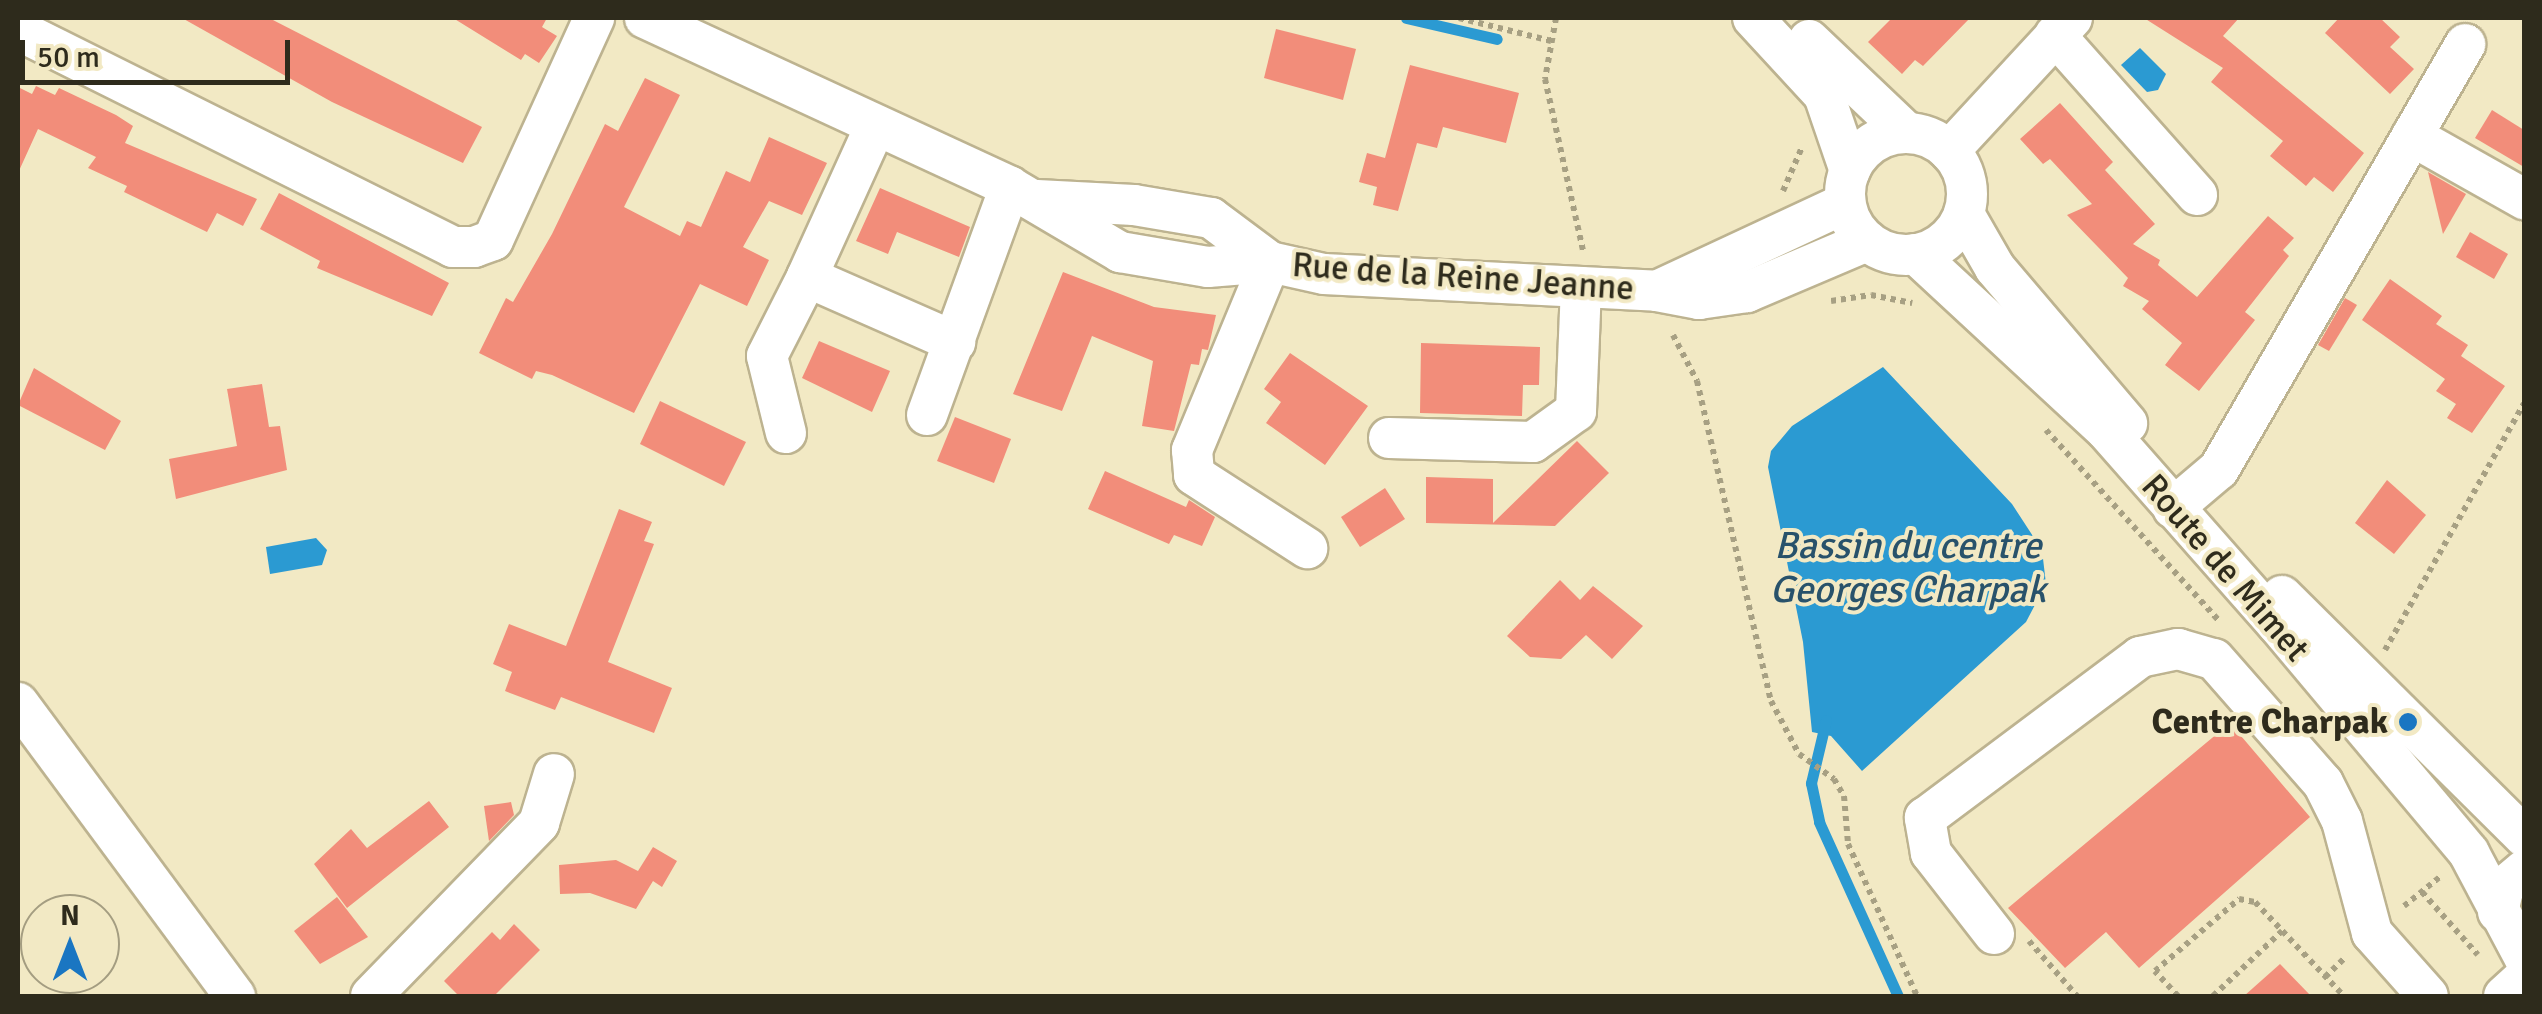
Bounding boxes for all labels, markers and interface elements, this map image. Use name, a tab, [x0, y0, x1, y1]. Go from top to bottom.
scale bar	[25, 20, 295, 82]
text: 50 m	[37, 39, 100, 76]
street label: Rue de la Reine Jeanne	[1291, 244, 1635, 310]
street label: Route de Mimet	[2132, 466, 2318, 670]
water label: Bassin du centre Georges Charpak	[1770, 523, 2046, 612]
place label: Centre Charpak	[2152, 701, 2388, 743]
marker: Centre Charpak	[2397, 711, 2419, 733]
north arrow	[20, 894, 120, 994]
text: N	[60, 899, 80, 933]

